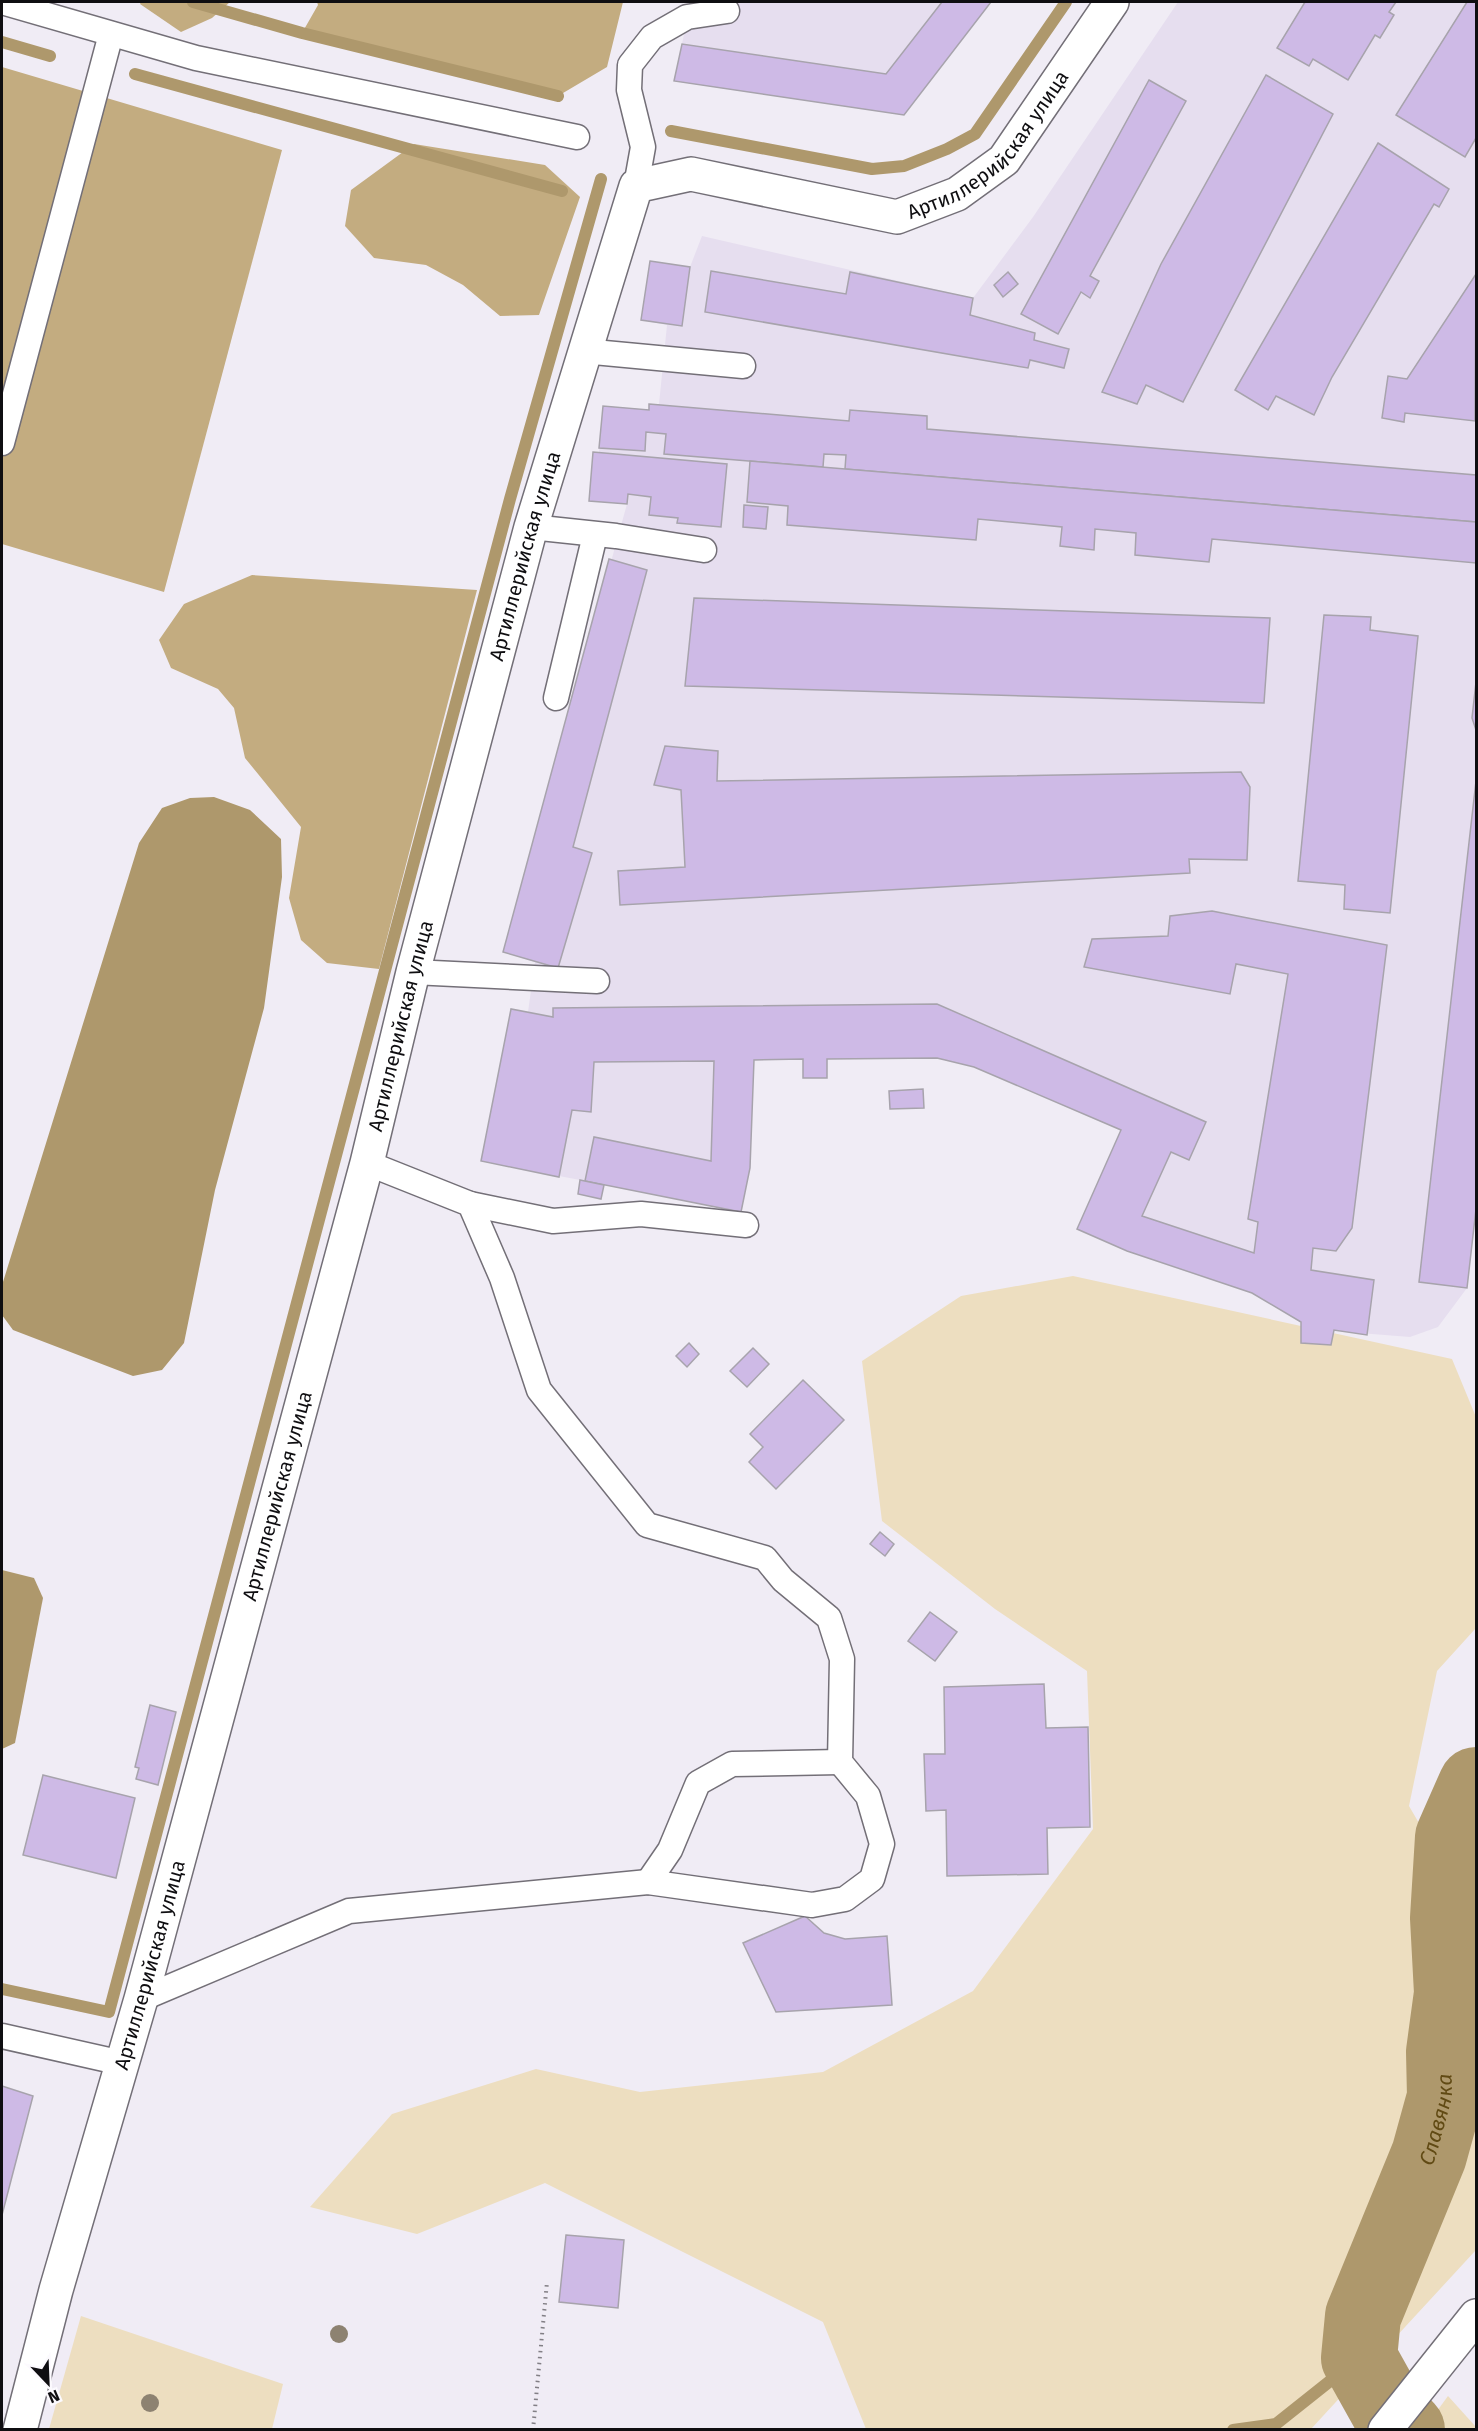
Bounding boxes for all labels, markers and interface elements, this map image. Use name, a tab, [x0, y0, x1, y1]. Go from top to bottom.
street label: Артиллерийская улица	[904, 66, 1074, 224]
street label: Артиллерийская улица	[484, 448, 566, 663]
street label: Артиллерийская улица	[363, 918, 438, 1134]
street label: Артиллерийская улица	[237, 1388, 317, 1603]
street label: Артиллерийская улица	[109, 1857, 190, 2072]
water label: Славянка	[1413, 2073, 1458, 2169]
north arrow	[18, 2353, 78, 2413]
text: N	[45, 2386, 62, 2407]

